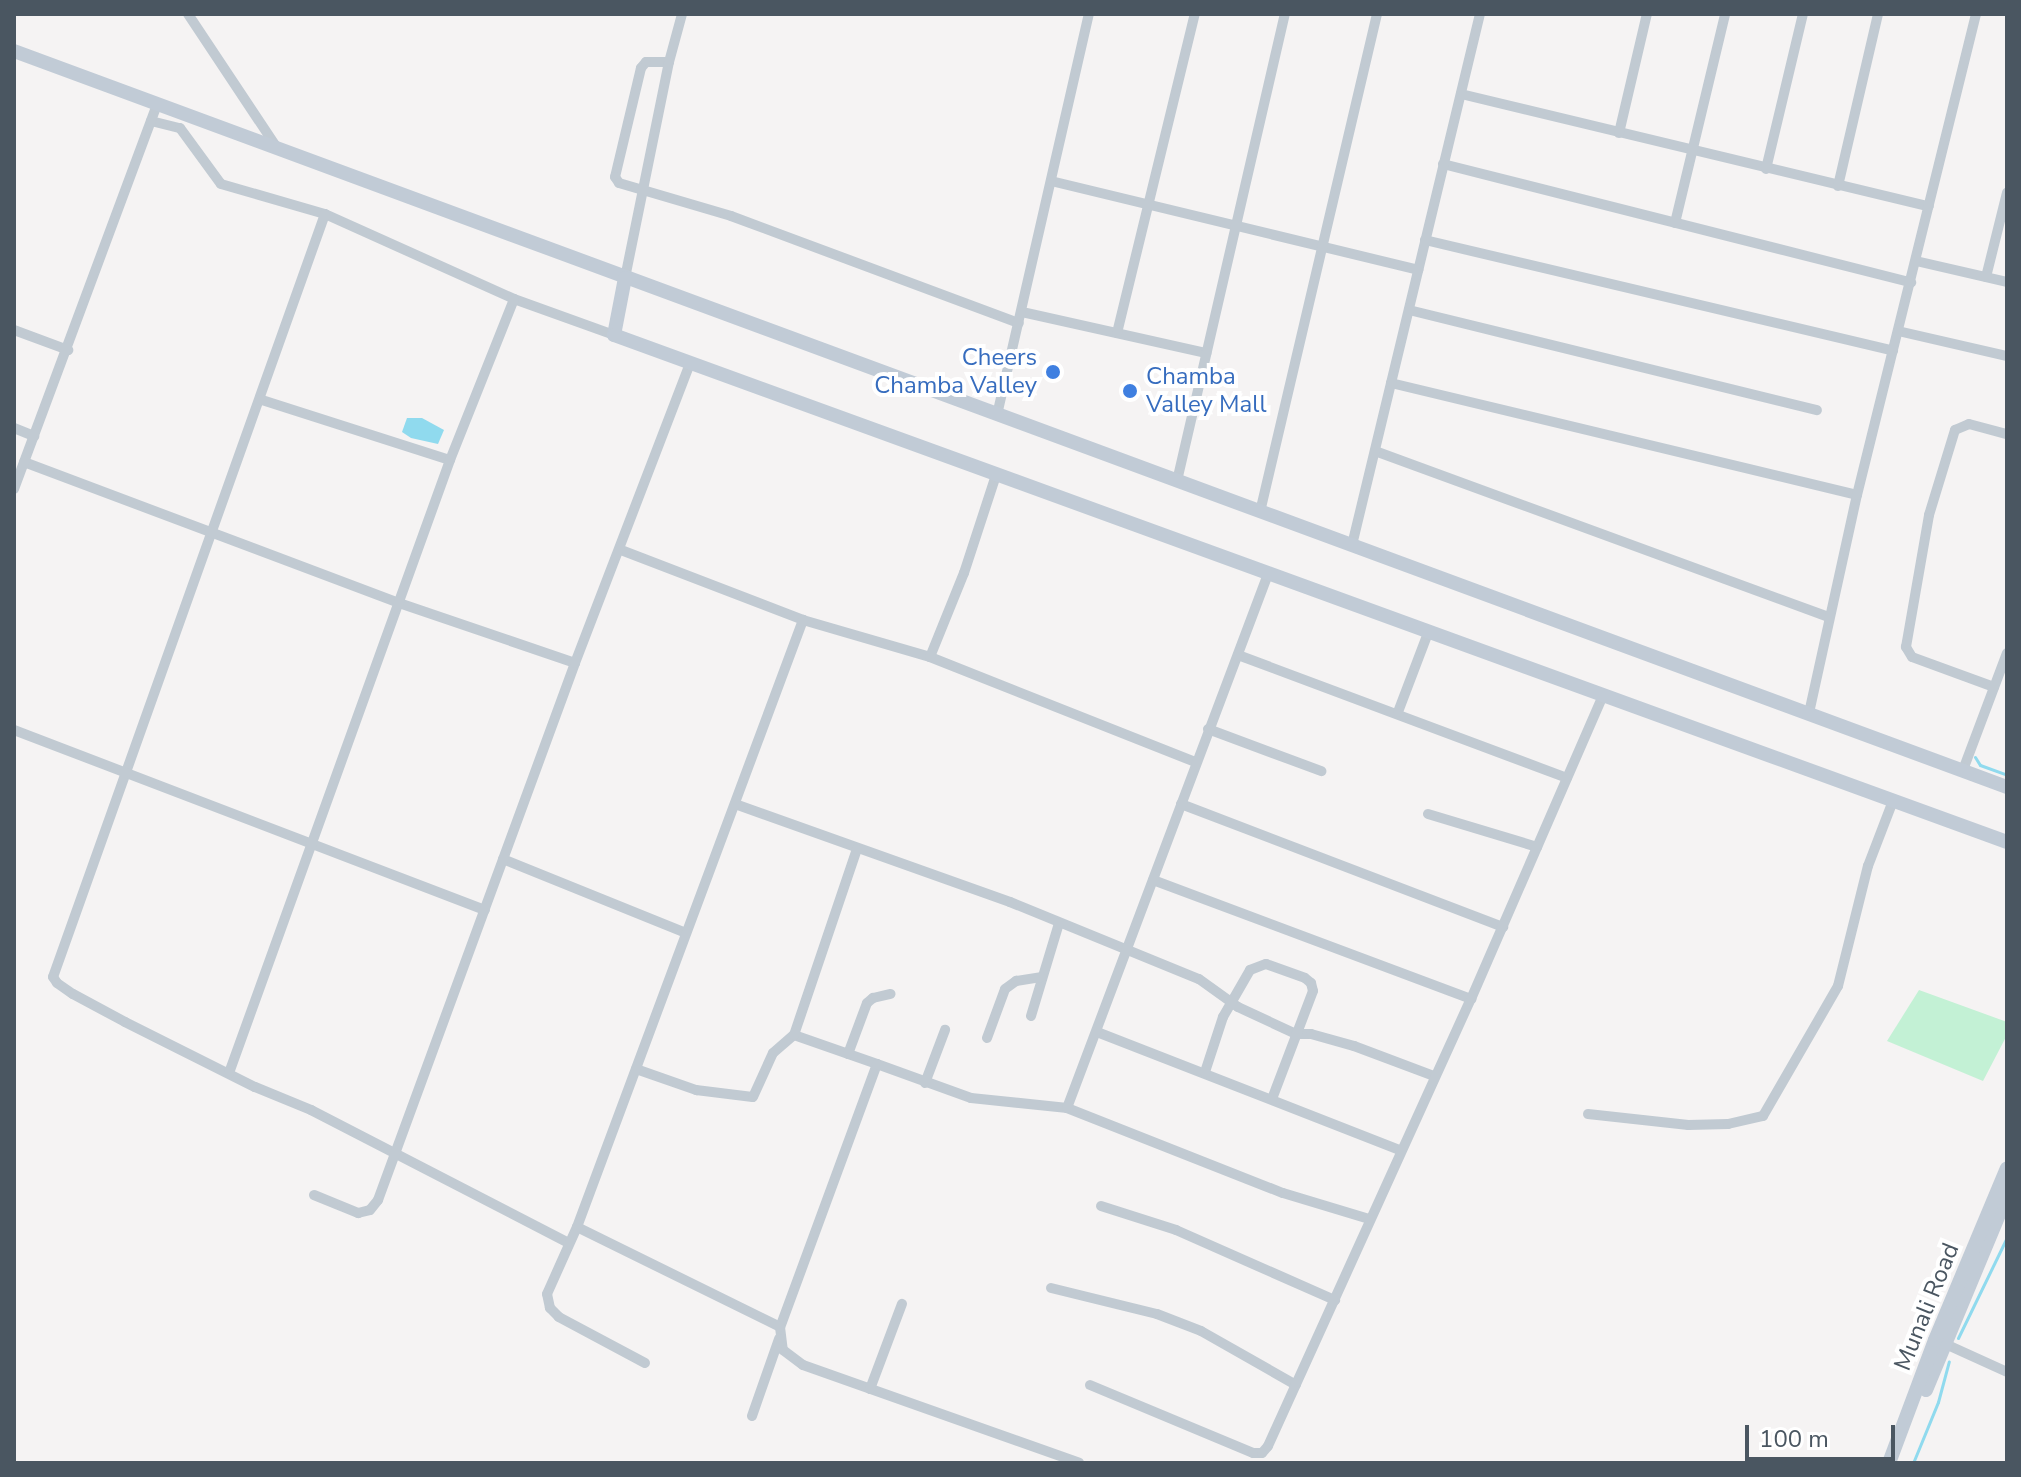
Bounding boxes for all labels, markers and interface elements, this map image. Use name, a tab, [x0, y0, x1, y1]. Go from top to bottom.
place label: Cheers Chamba Valley	[874, 344, 1037, 400]
marker: Cheers Chamba Valley	[1044, 363, 1062, 381]
place label: Chamba Valley Mall	[1146, 363, 1267, 419]
marker: Chamba Valley Mall	[1121, 382, 1139, 400]
street label: Munali Road	[1888, 1239, 1966, 1375]
scale bar	[1749, 1409, 1899, 1459]
text: 100 m	[1759, 1423, 1829, 1455]

